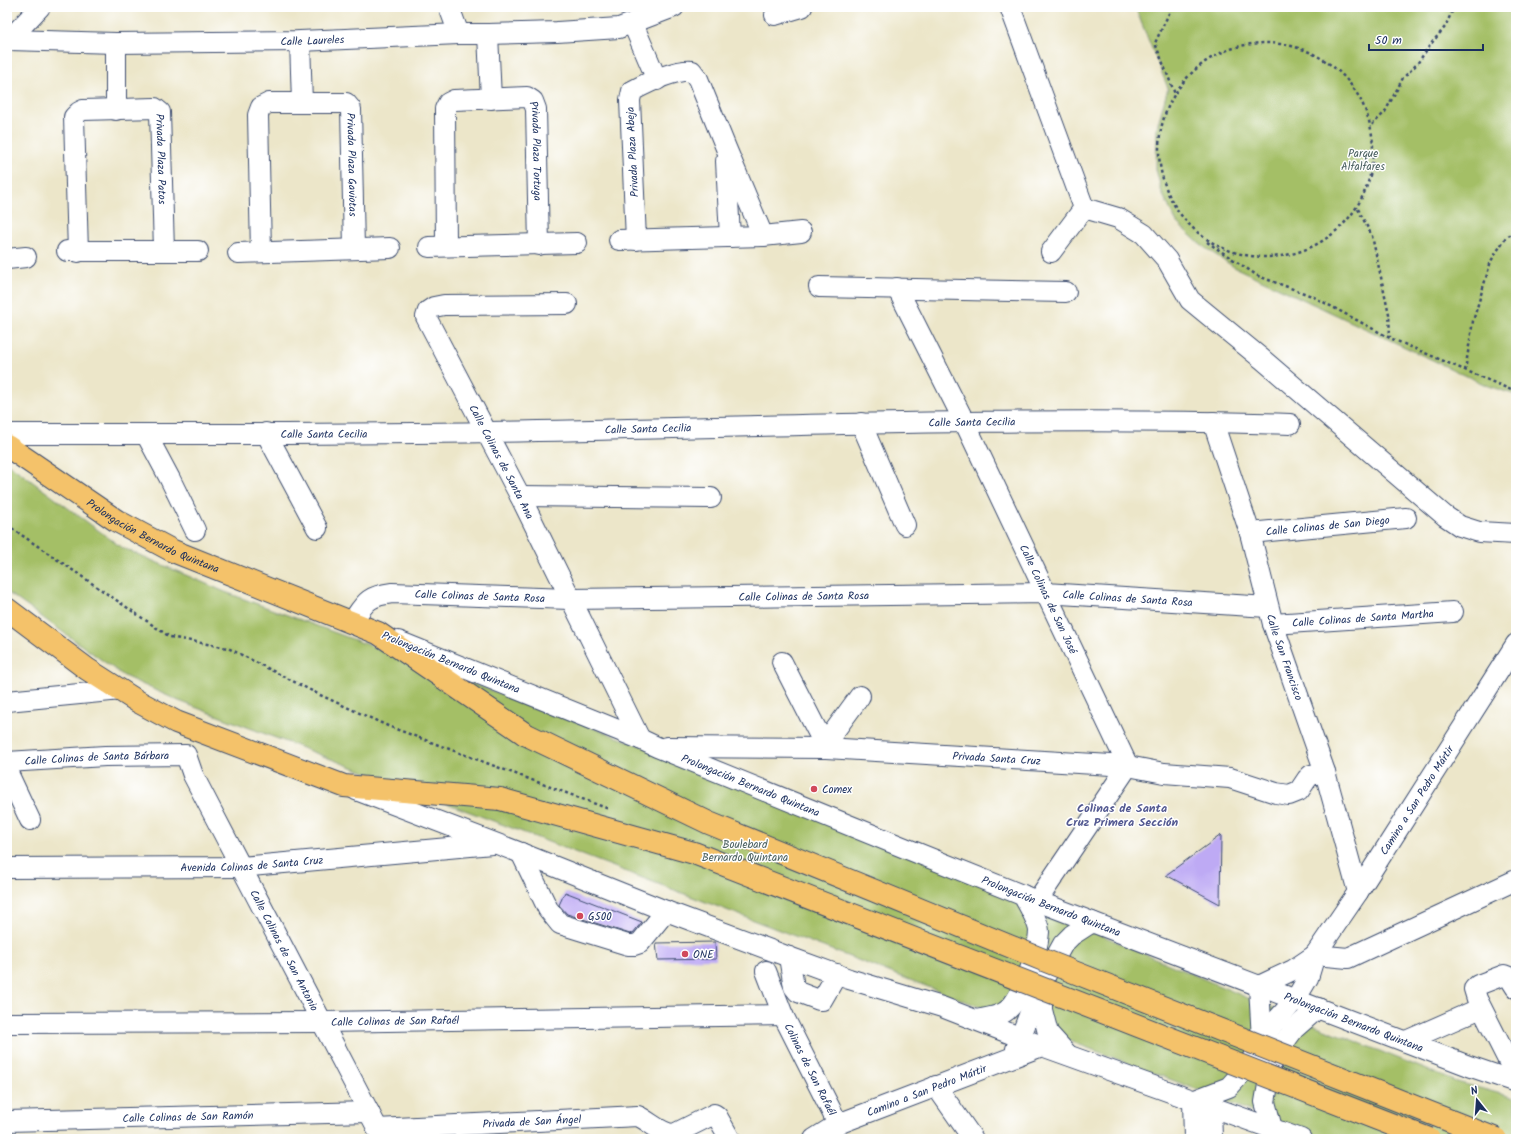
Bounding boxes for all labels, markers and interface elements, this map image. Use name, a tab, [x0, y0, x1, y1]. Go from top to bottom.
scale bar	[1369, 26, 1483, 52]
street label: Calle Laureles	[280, 31, 345, 51]
text: 50 m	[1375, 31, 1402, 50]
street label: Privada Plaza Tortuga	[524, 98, 546, 201]
street label: Privada Plaza Abeja	[622, 106, 644, 198]
street label: Privada Plaza Patos	[150, 113, 171, 205]
street label: Privada Plaza Gaviotas	[341, 113, 361, 217]
park label: Parque Alfalfares	[1341, 145, 1385, 176]
street label: Calle Colinas de Santa Ana	[464, 402, 538, 522]
street label: Calle Santa Cecilia	[928, 413, 1015, 432]
street label: Calle Santa Cecilia	[604, 419, 692, 440]
street label: Calle Santa Cecilia	[281, 426, 368, 444]
street label: Prolongación Bernardo Quintana	[82, 495, 222, 579]
street label: Calle Colinas de San Diego	[1265, 512, 1391, 541]
street label: Calle Colinas de San José	[1014, 542, 1082, 658]
street label: Calle Colinas de Santa Rosa	[414, 586, 545, 608]
street label: Calle Colinas de Santa Rosa	[1062, 586, 1193, 612]
street label: Calle Colinas de Santa Rosa	[738, 587, 869, 607]
street label: Calle Colinas de Santa Martha	[1291, 605, 1434, 633]
street label: Calle San Francisco	[1261, 612, 1307, 703]
street label: Prolongación Bernardo Quintana	[379, 627, 522, 699]
street label: Camino a San Pedro Mártir	[1376, 741, 1460, 859]
street label: Calle Colinas de Santa Bárbara	[24, 747, 169, 771]
street label: Privada Santa Cruz	[952, 748, 1041, 771]
street label: Prolongación Bernardo Quintana	[678, 750, 822, 822]
place label: Comex	[822, 781, 852, 799]
marker: Comex	[809, 784, 819, 794]
district label: Colinas de Santa Cruz Primera Sección	[1066, 799, 1178, 832]
park label: Boulebard Bernardo Quintana	[702, 836, 788, 867]
street label: Avenida Colinas de Santa Cruz	[180, 851, 324, 877]
street label: Prolongación Bernardo Quintana	[979, 872, 1123, 942]
street label: Calle Colinas de San Antonio	[244, 887, 323, 1015]
place label: G500	[588, 908, 612, 926]
marker: G500	[575, 911, 585, 921]
place label: ONE	[693, 946, 714, 964]
marker: ONE	[680, 949, 690, 959]
street label: Prolongación Bernardo Quintana	[1281, 988, 1426, 1058]
street label: Calle Colinas de San Rafaél	[331, 1012, 460, 1032]
street label: Colinas de San Rafaél	[779, 1020, 841, 1119]
street label: Camino a San Pedro Mártir	[864, 1060, 991, 1122]
north arrow	[1457, 1080, 1497, 1120]
text: N	[1468, 1082, 1480, 1101]
street label: Calle Colinas de San Ramón	[122, 1107, 254, 1128]
street label: Privada de San Ángel	[482, 1111, 582, 1134]

